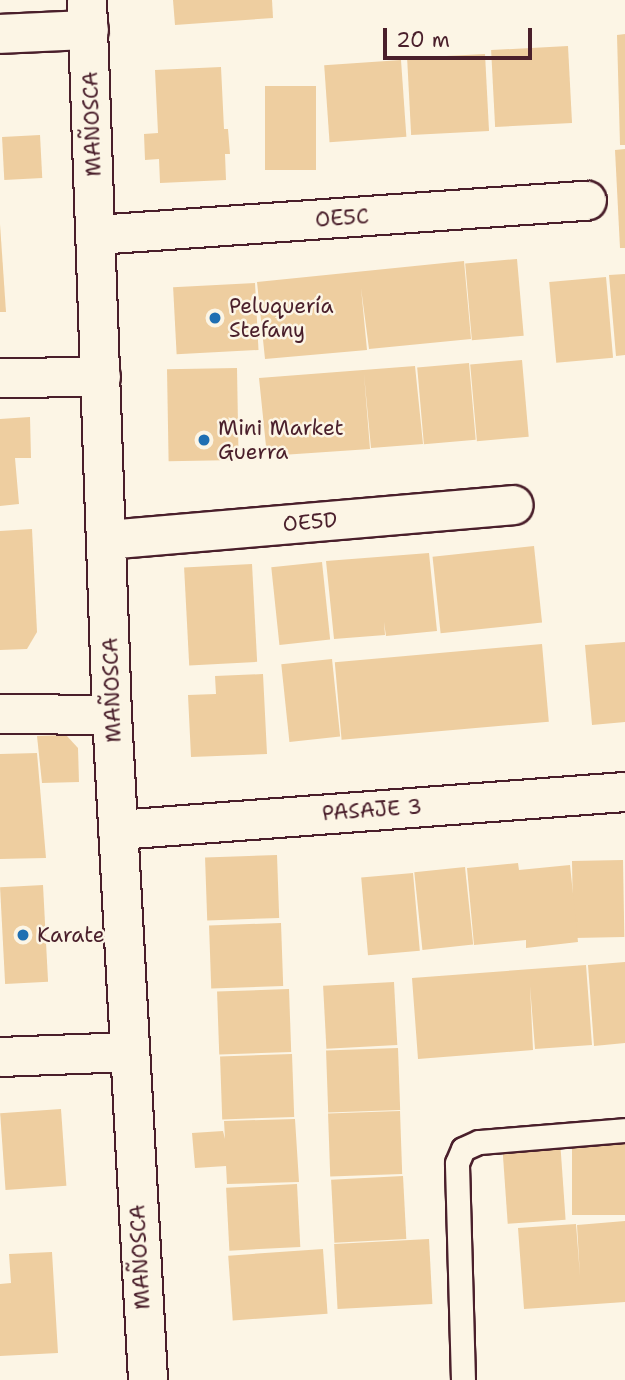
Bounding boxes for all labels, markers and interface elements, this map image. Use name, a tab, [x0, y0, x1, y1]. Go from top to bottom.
scale bar	[387, 14, 536, 58]
text: 20 m	[396, 26, 450, 54]
street label: MAÑOSCA	[78, 71, 106, 177]
street label: OE5C	[314, 204, 370, 232]
place label: Peluquería Stefany	[229, 293, 334, 343]
marker: Peluquería Stefany	[207, 310, 223, 326]
place label: Mini Market Guerra	[218, 415, 344, 465]
marker: Mini Market Guerra	[196, 432, 212, 448]
street label: OE5D	[282, 507, 338, 537]
street label: MAÑOSCA	[98, 637, 126, 743]
street label: PASAJE 3	[321, 794, 423, 826]
place label: Karate	[37, 922, 105, 948]
marker: Karate	[15, 927, 31, 943]
street label: MAÑOSCA	[125, 1204, 155, 1310]

